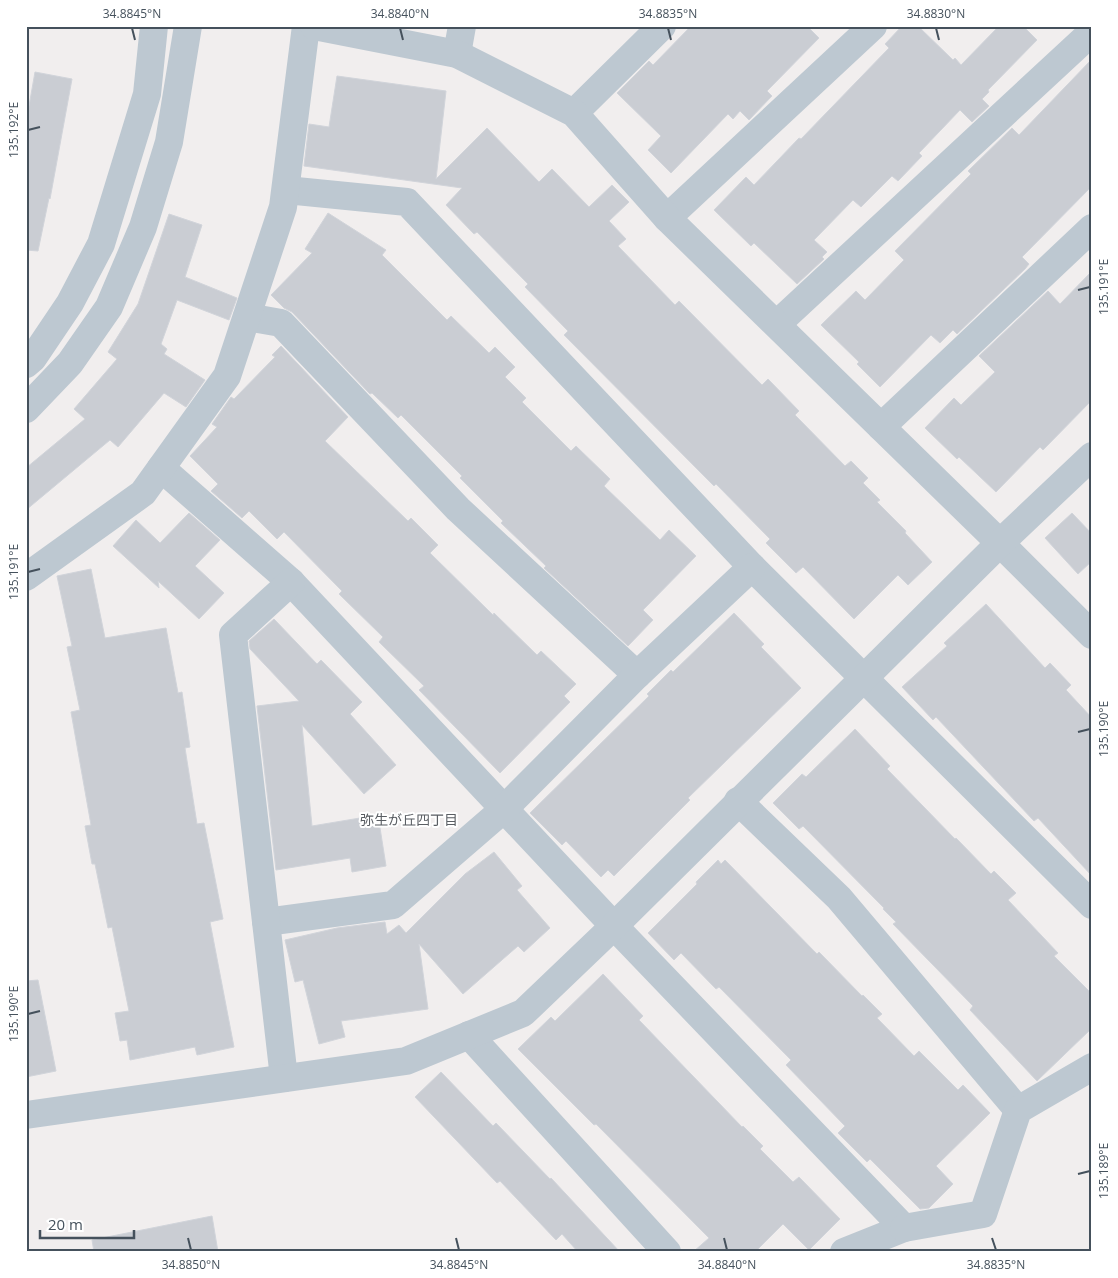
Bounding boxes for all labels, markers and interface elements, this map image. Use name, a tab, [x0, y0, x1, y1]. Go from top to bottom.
text: 34.8845°N	[103, 5, 161, 22]
text: 34.8840°N	[371, 5, 429, 22]
text: 34.8835°N	[639, 5, 697, 22]
text: 34.8830°N	[907, 5, 965, 22]
text: 135.192°E	[5, 102, 22, 158]
text: 135.191°E	[1095, 259, 1112, 315]
text: 135.191°E	[5, 544, 22, 600]
text: 135.190°E	[1095, 701, 1112, 757]
district label: 弥生が丘四丁目	[360, 810, 458, 829]
text: 135.190°E	[5, 986, 22, 1042]
text: 135.189°E	[1095, 1143, 1112, 1199]
scale bar	[40, 1208, 134, 1240]
text: 20 m	[48, 1214, 83, 1234]
text: 34.8850°N	[162, 1256, 220, 1273]
text: 34.8845°N	[430, 1256, 488, 1273]
text: 34.8840°N	[698, 1256, 756, 1273]
text: 34.8835°N	[967, 1256, 1025, 1273]

